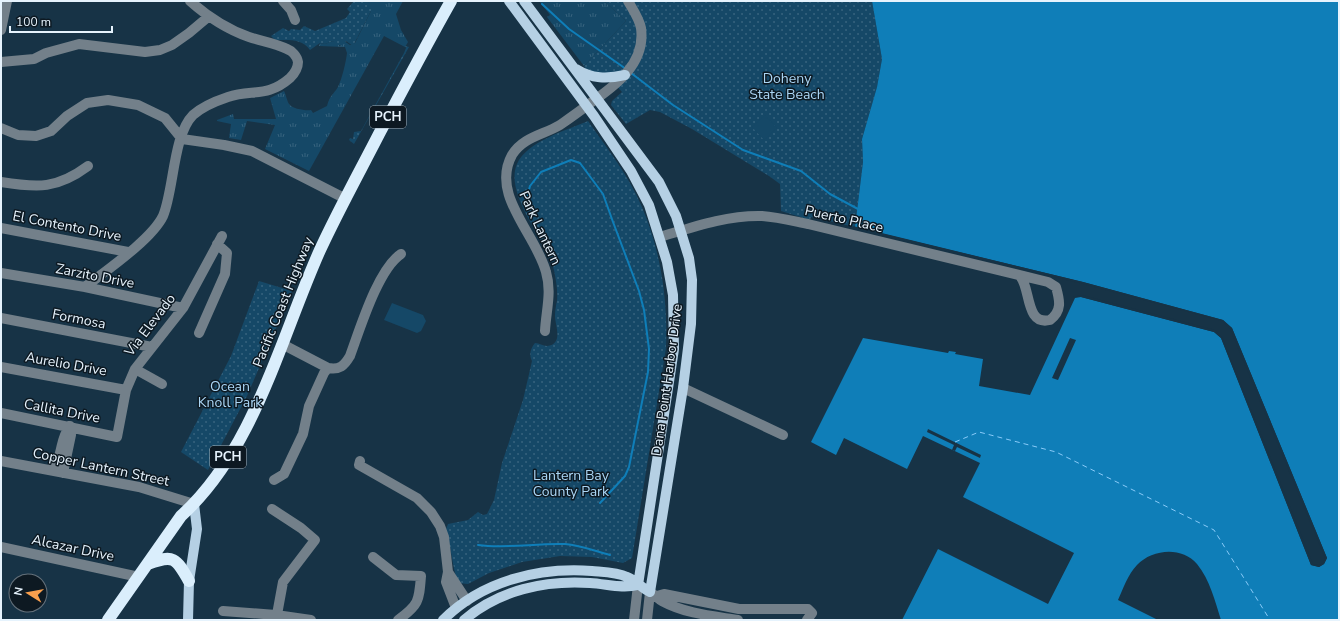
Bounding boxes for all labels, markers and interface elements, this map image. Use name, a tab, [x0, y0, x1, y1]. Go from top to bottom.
scale bar	[10, 8, 112, 34]
text: 100 m	[16, 14, 51, 30]
park label: Doheny State Beach	[749, 69, 825, 104]
road number: PCH	[370, 106, 406, 128]
street label: Park Lantern	[515, 188, 565, 268]
street label: Puerto Place	[803, 201, 885, 237]
street label: El Contento Drive	[11, 206, 123, 246]
street label: Pacific Coast Highway	[248, 233, 318, 370]
street label: Zarzito Drive	[54, 259, 136, 293]
street label: Via Elevado	[120, 290, 180, 361]
street label: Dana Point Harbor Drive	[647, 303, 687, 457]
street label: Formosa	[51, 305, 107, 333]
street label: Aurelio Drive	[24, 347, 108, 381]
park label: Ocean Knoll Park	[198, 377, 263, 412]
street label: Callita Drive	[22, 394, 102, 428]
street label: Copper Lantern Street	[31, 443, 171, 491]
road number: PCH	[210, 446, 246, 468]
park label: Lantern Bay County Park	[533, 466, 610, 501]
street label: Alcazar Drive	[30, 530, 116, 566]
north arrow	[8, 573, 48, 613]
text: N	[11, 586, 27, 597]

